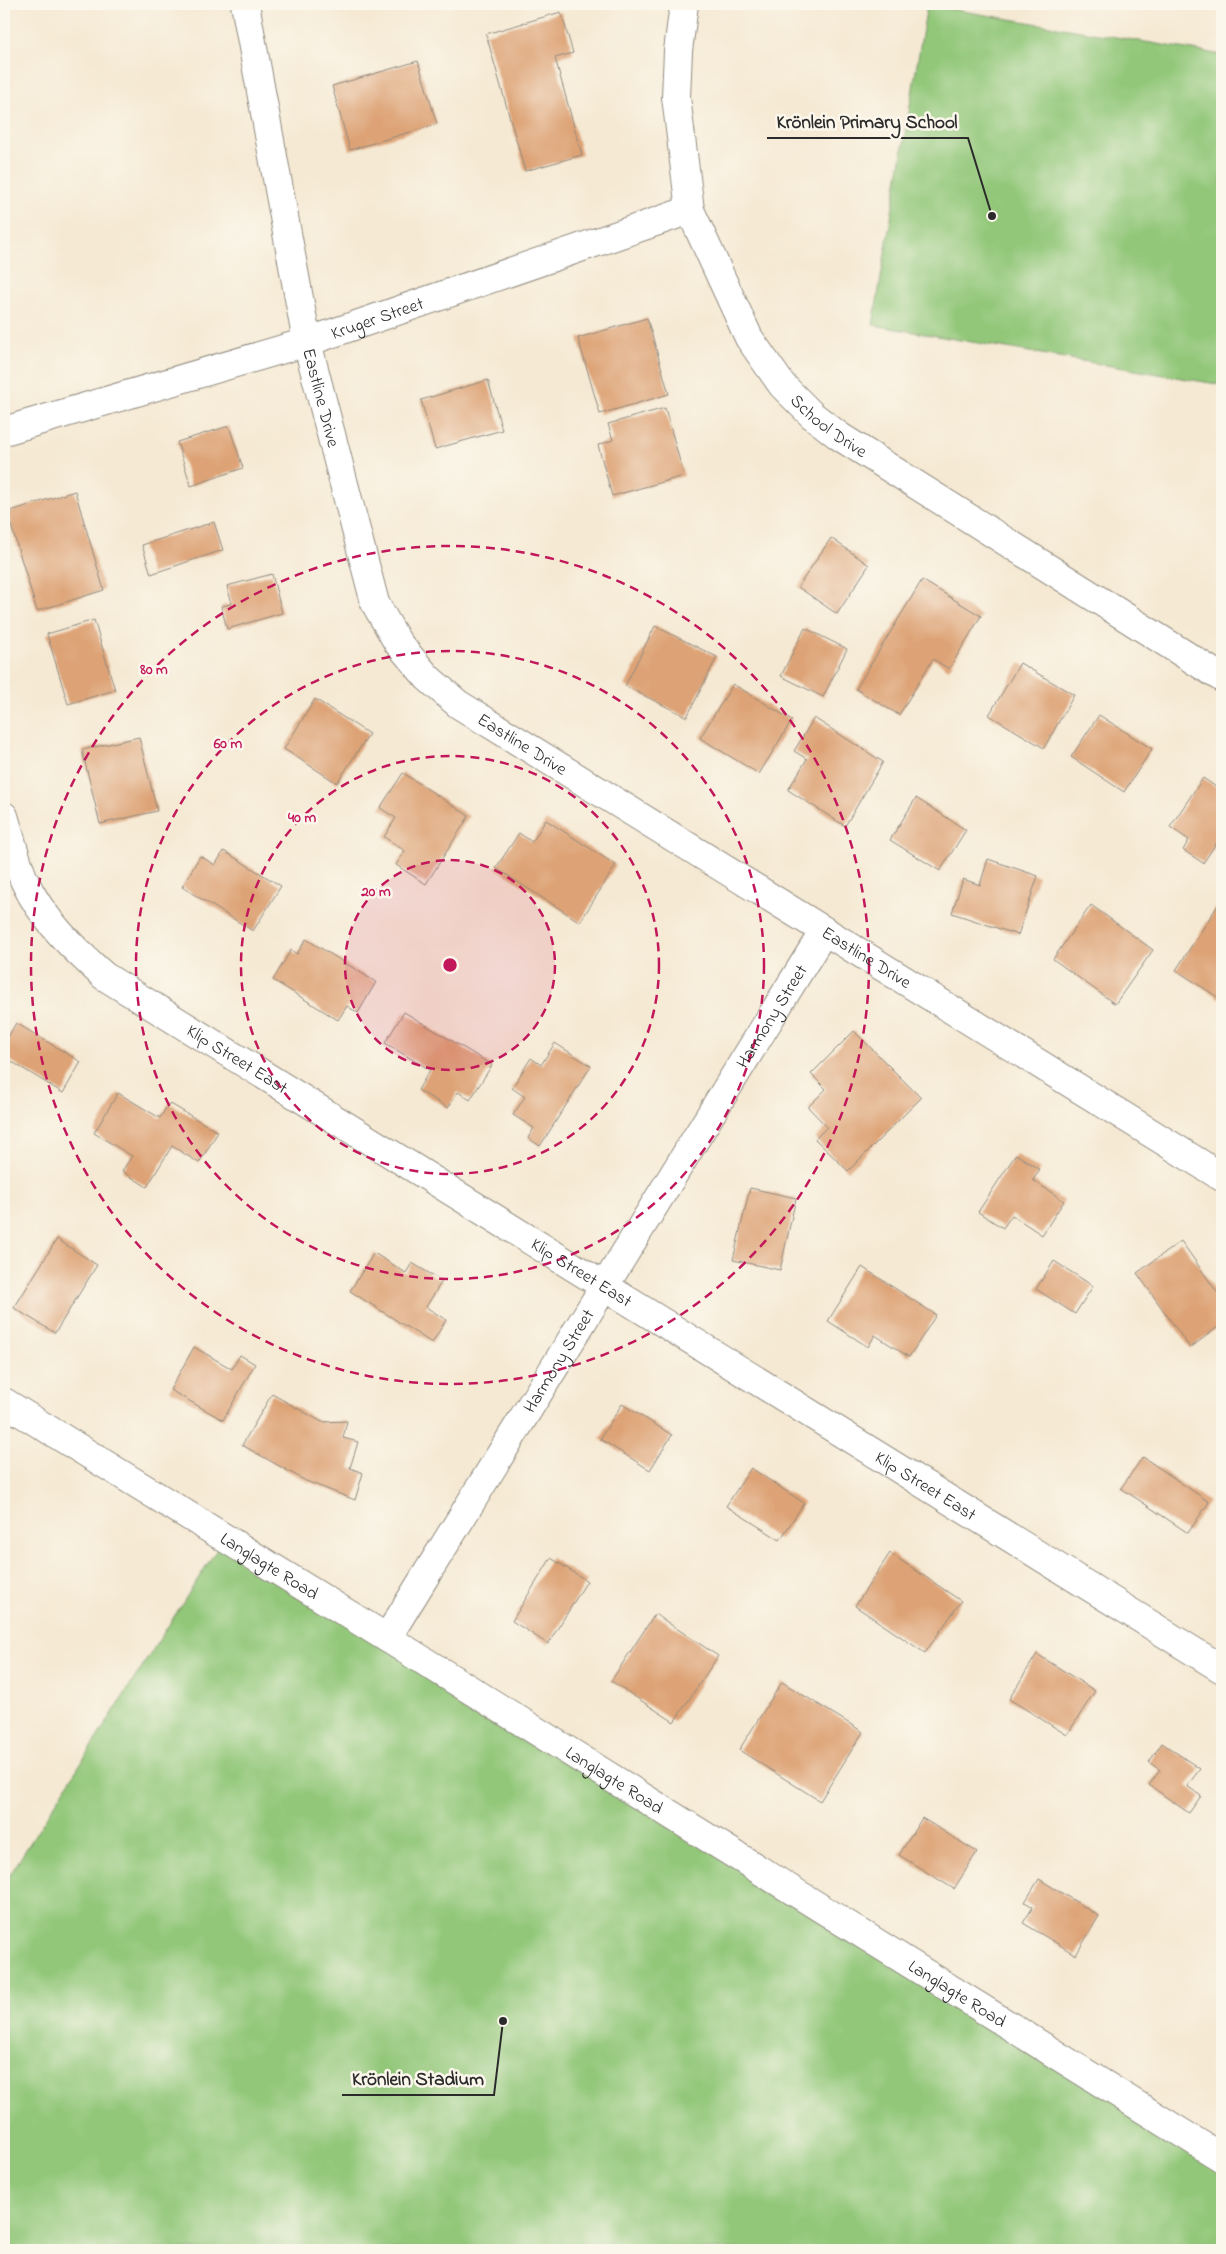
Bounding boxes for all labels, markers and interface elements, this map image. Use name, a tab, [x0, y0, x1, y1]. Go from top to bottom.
callout: Krönlein Primary School	[767, 104, 968, 138]
text: Krönlein Primary School	[776, 110, 958, 139]
street label: Kruger Street	[328, 292, 428, 348]
street label: Eastline Drive	[294, 346, 345, 451]
street label: School Drive	[783, 389, 872, 466]
text: 80 m	[139, 659, 168, 681]
street label: Eastline Drive	[471, 708, 572, 784]
text: 60 m	[213, 733, 243, 755]
text: 40 m	[287, 807, 316, 829]
text: 20 m	[360, 881, 391, 903]
street label: Eastline Drive	[816, 921, 916, 997]
centre of rings	[441, 956, 459, 974]
street label: Harmony Street	[731, 960, 815, 1074]
street label: Klip Street East	[181, 1019, 292, 1102]
street label: Klip Street East	[525, 1232, 636, 1315]
street label: Harmony Street	[518, 1305, 602, 1419]
street label: Klip Street East	[869, 1446, 981, 1529]
street label: Langlagte Road	[214, 1527, 323, 1608]
street label: Langlagte Road	[559, 1741, 668, 1822]
street label: Langlagte Road	[902, 1955, 1011, 2035]
callout: Krönlein Stadium	[342, 2061, 494, 2095]
text: Krönlein Stadium	[352, 2067, 484, 2094]

